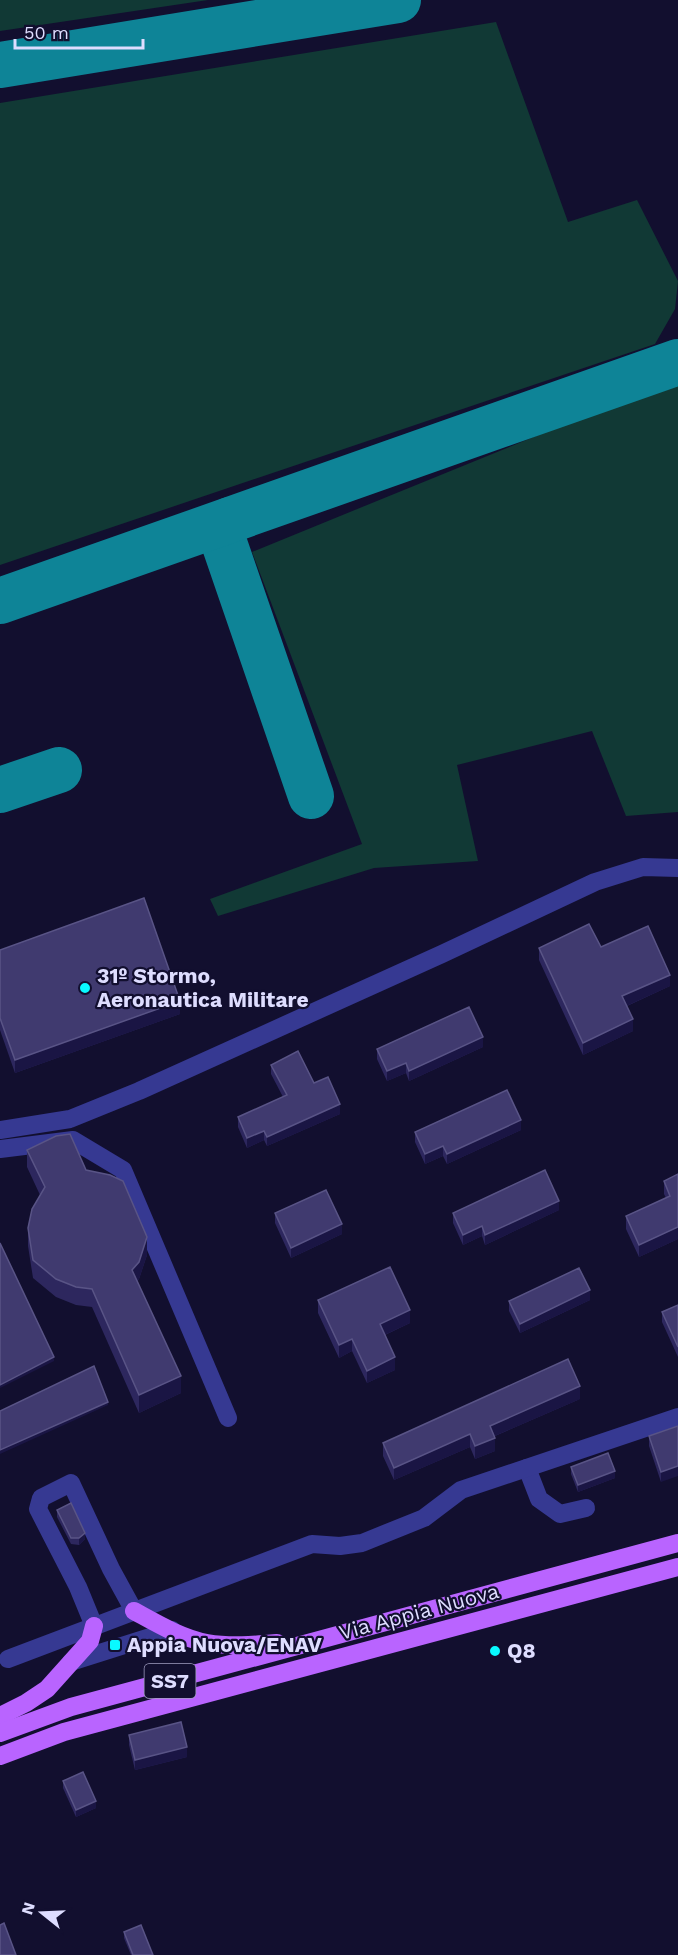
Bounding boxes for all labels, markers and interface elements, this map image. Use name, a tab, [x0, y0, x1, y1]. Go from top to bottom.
scale bar	[15, 12, 142, 50]
text: 50 m	[24, 22, 69, 43]
place label: 31º Stormo, Aeronautica Militare	[97, 963, 309, 1012]
marker: 31º Stormo, Aeronautica Militare	[78, 981, 92, 995]
street label: Via Appia Nuova	[336, 1578, 502, 1645]
place label: Appia Nuova/ENAV	[127, 1632, 323, 1657]
marker: Appia Nuova/ENAV	[108, 1638, 122, 1652]
place label: Q8	[507, 1638, 536, 1663]
marker: Q8	[488, 1644, 502, 1658]
road number: SS7	[144, 1664, 195, 1698]
north arrow	[12, 1883, 72, 1943]
text: N	[17, 1900, 39, 1917]

